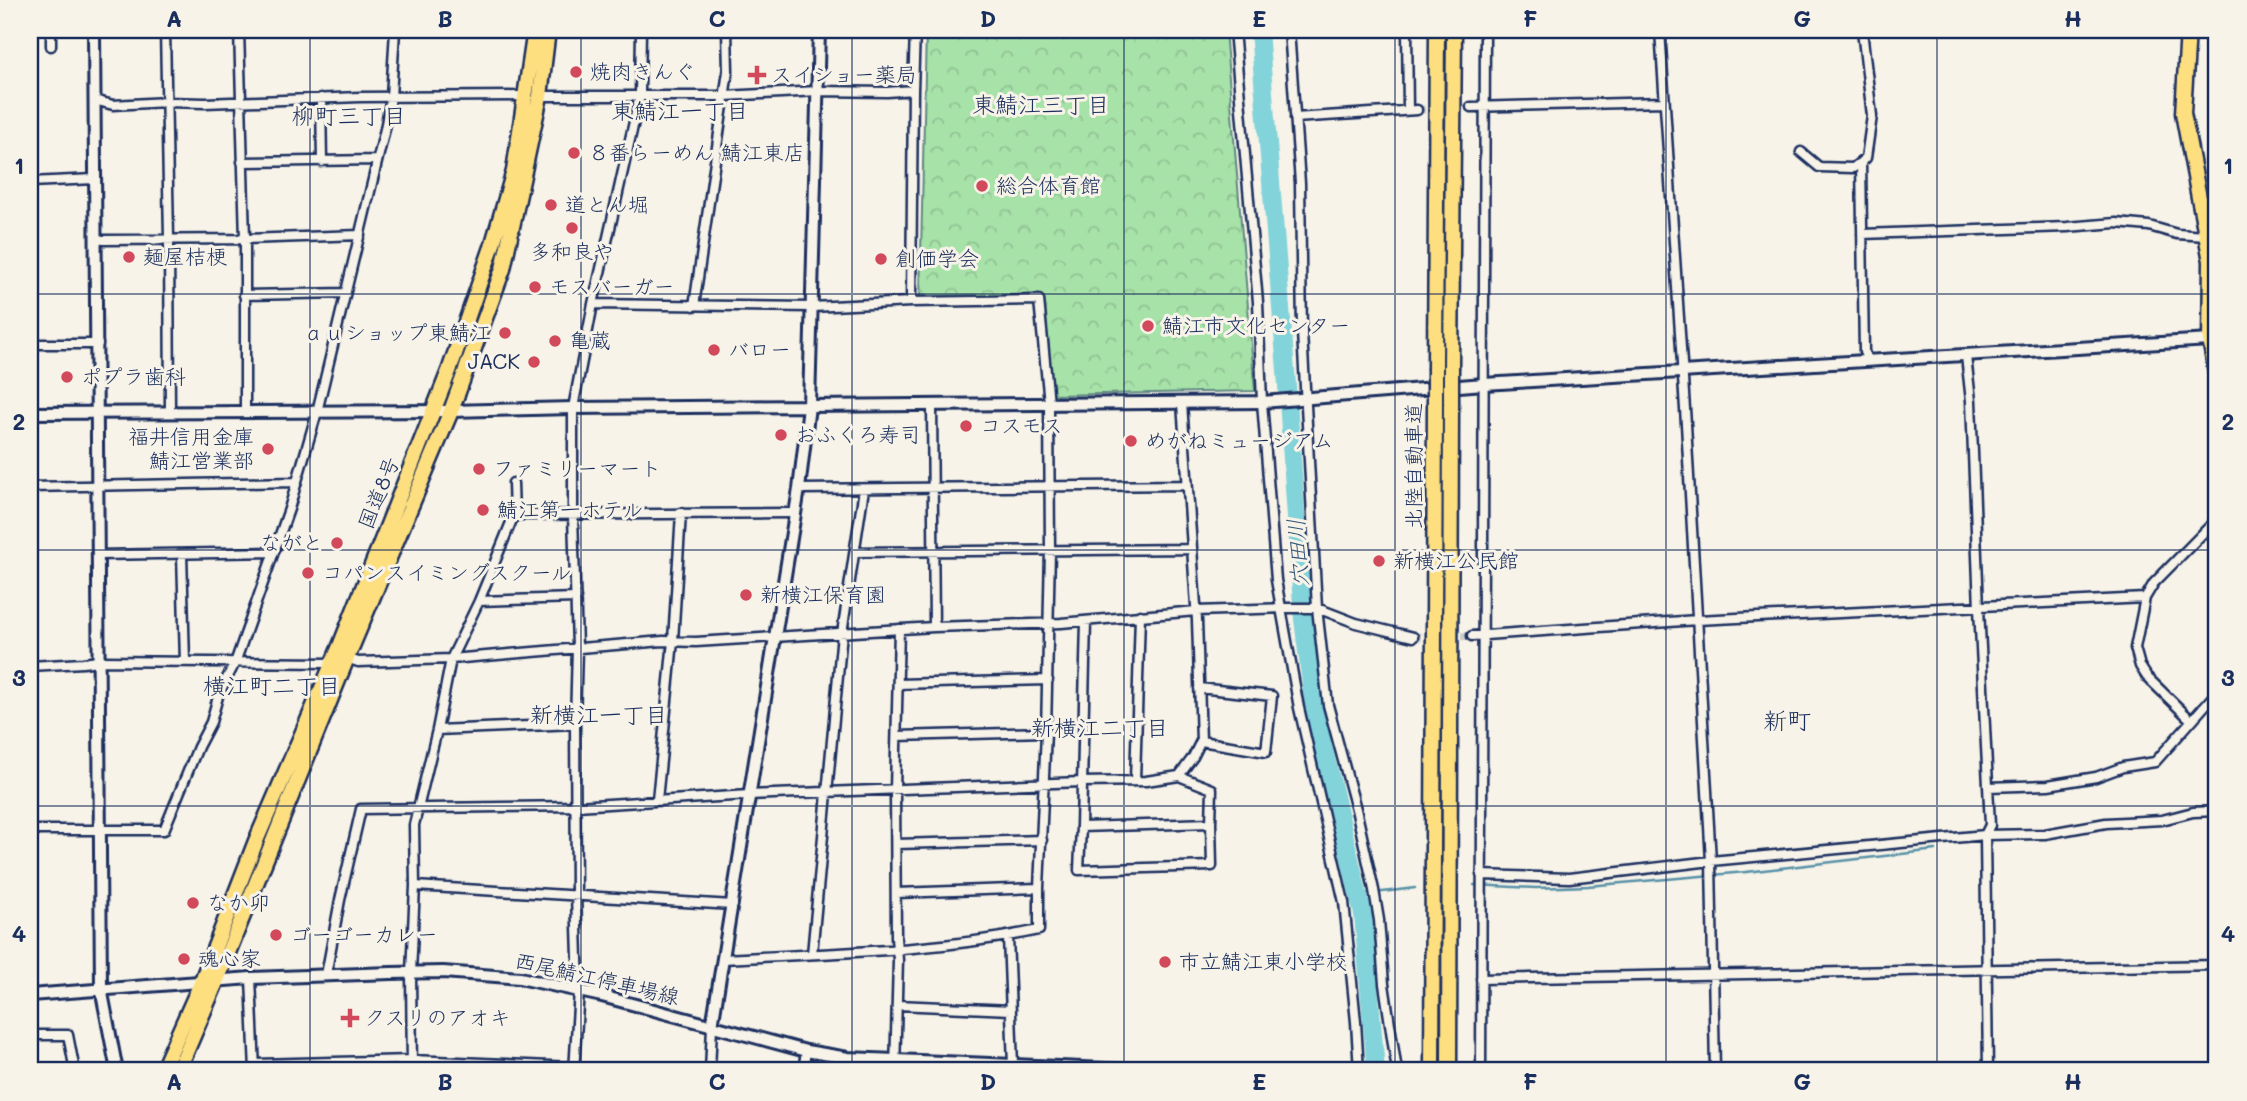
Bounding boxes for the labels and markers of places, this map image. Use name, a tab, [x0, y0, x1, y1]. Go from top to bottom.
place label: 焼肉きんぐ	[590, 57, 695, 84]
place label: スイショー薬局	[771, 60, 917, 87]
marker: 焼肉きんぐ	[568, 64, 584, 80]
marker: スイショー薬局	[749, 67, 765, 83]
place label: ８番らーめん 鯖江東店	[588, 138, 805, 165]
marker: ８番らーめん 鯖江東店	[566, 145, 582, 161]
place label: 総合体育館	[996, 171, 1101, 198]
marker: 総合体育館	[974, 178, 990, 194]
place label: 道とん堀	[565, 190, 649, 217]
marker: 道とん堀	[543, 197, 559, 213]
marker: 多和良や	[564, 220, 580, 236]
place label: 多和良や	[530, 237, 614, 264]
place label: 麺屋桔梗	[143, 242, 227, 269]
place label: 創価学会	[895, 244, 979, 271]
marker: 麺屋桔梗	[121, 249, 137, 265]
marker: 創価学会	[873, 251, 889, 267]
place label: モスバーガー	[549, 272, 675, 299]
marker: モスバーガー	[527, 279, 543, 295]
place label: 鯖江市文化センター	[1162, 311, 1350, 338]
place label: ａｕショップ東鯖江	[303, 318, 491, 345]
marker: 鯖江市文化センター	[1140, 318, 1156, 334]
marker: ａｕショップ東鯖江	[497, 325, 513, 341]
place label: 亀蔵	[569, 326, 611, 353]
marker: 亀蔵	[547, 333, 563, 349]
place label: バロー	[728, 335, 791, 362]
marker: バロー	[706, 342, 722, 358]
place label: JACK	[467, 347, 520, 374]
marker: JACK	[526, 354, 542, 370]
place label: ポプラ歯科	[81, 362, 186, 389]
marker: ポプラ歯科	[59, 369, 75, 385]
place label: コスモス	[980, 411, 1063, 438]
marker: コスモス	[958, 418, 974, 434]
place label: おふくろ寿司	[795, 420, 921, 447]
place label: 福井信用金庫 鯖江営業部	[128, 422, 254, 473]
place label: めがねミュージアム	[1145, 426, 1334, 453]
marker: おふくろ寿司	[773, 427, 789, 443]
marker: めがねミュージアム	[1123, 433, 1139, 449]
marker: 福井信用金庫 鯖江営業部	[260, 441, 276, 457]
place label: ファミリーマート	[493, 454, 661, 481]
marker: ファミリーマート	[471, 461, 487, 477]
place label: 鯖江第一ホテル	[497, 495, 643, 522]
marker: 鯖江第一ホテル	[475, 502, 491, 518]
place label: ながと	[260, 528, 323, 555]
marker: ながと	[329, 535, 345, 551]
place label: 新横江公民館	[1393, 546, 1519, 573]
marker: 新横江公民館	[1371, 553, 1387, 569]
place label: コパンスイミングスクール	[322, 558, 571, 585]
marker: コパンスイミングスクール	[300, 565, 316, 581]
place label: 新横江保育園	[760, 580, 886, 607]
marker: 新横江保育園	[738, 587, 754, 603]
place label: なか卯	[207, 888, 270, 915]
marker: なか卯	[185, 895, 201, 911]
place label: ゴーゴーカレー	[290, 920, 438, 947]
marker: ゴーゴーカレー	[268, 927, 284, 943]
place label: 魂心家	[198, 944, 261, 971]
place label: 市立鯖江東小学校	[1179, 947, 1347, 974]
marker: 魂心家	[176, 951, 192, 967]
marker: 市立鯖江東小学校	[1157, 954, 1173, 970]
place label: クスリのアオキ	[364, 1003, 511, 1030]
marker: クスリのアオキ	[342, 1010, 358, 1026]

